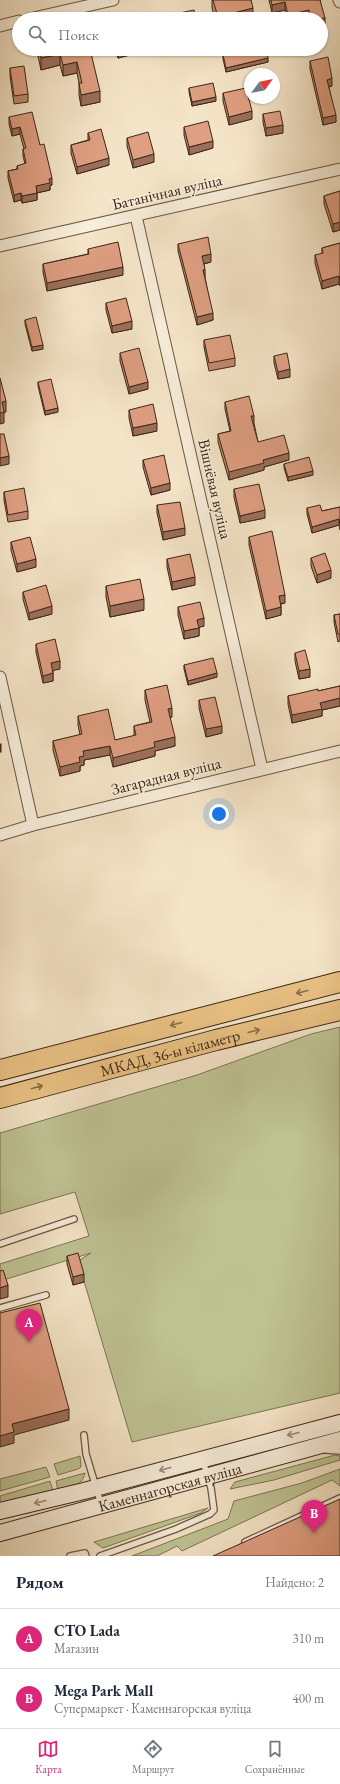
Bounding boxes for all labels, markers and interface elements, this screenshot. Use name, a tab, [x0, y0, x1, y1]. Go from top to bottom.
search box	[12, 12, 328, 56]
icon: search	[26, 23, 48, 45]
text: Поиск	[58, 25, 99, 44]
north arrow	[244, 68, 280, 104]
street label: Батанічная вуліца	[110, 169, 225, 215]
street label: Вішнёвая вуліца	[193, 437, 237, 542]
street label: Загарадная вуліца	[109, 752, 224, 800]
your location	[209, 804, 229, 824]
one-way arrow	[296, 988, 309, 996]
one-way arrow	[170, 1021, 183, 1028]
street label: МКАД, 36-ы кіламетр	[98, 1024, 242, 1081]
one-way arrow	[247, 1027, 260, 1034]
one-way arrow	[31, 1083, 44, 1090]
pin: A	[16, 1309, 42, 1342]
one-way arrow	[287, 1431, 300, 1439]
street label: Каменнагорская вуліца	[96, 1457, 245, 1516]
one-way arrow	[159, 1466, 172, 1473]
one-way arrow	[34, 1499, 47, 1507]
pin: B	[301, 1500, 327, 1533]
text: Рядом	[16, 1571, 64, 1593]
text: Найдено: 2	[265, 1574, 324, 1591]
text: СТО Lada	[54, 1621, 120, 1640]
text: A	[24, 1630, 34, 1647]
text: 310 m	[293, 1630, 324, 1647]
text: Магазин	[54, 1640, 99, 1657]
text: Mega Park Mall	[54, 1681, 153, 1700]
text: B	[25, 1690, 33, 1707]
text: 400 m	[293, 1690, 324, 1707]
text: Супермаркет · Каменнагорская вуліца	[54, 1700, 252, 1717]
tab: Карта	[35, 1738, 62, 1776]
tab: Маршрут	[132, 1738, 174, 1776]
tab: Сохранённые	[245, 1738, 305, 1776]

